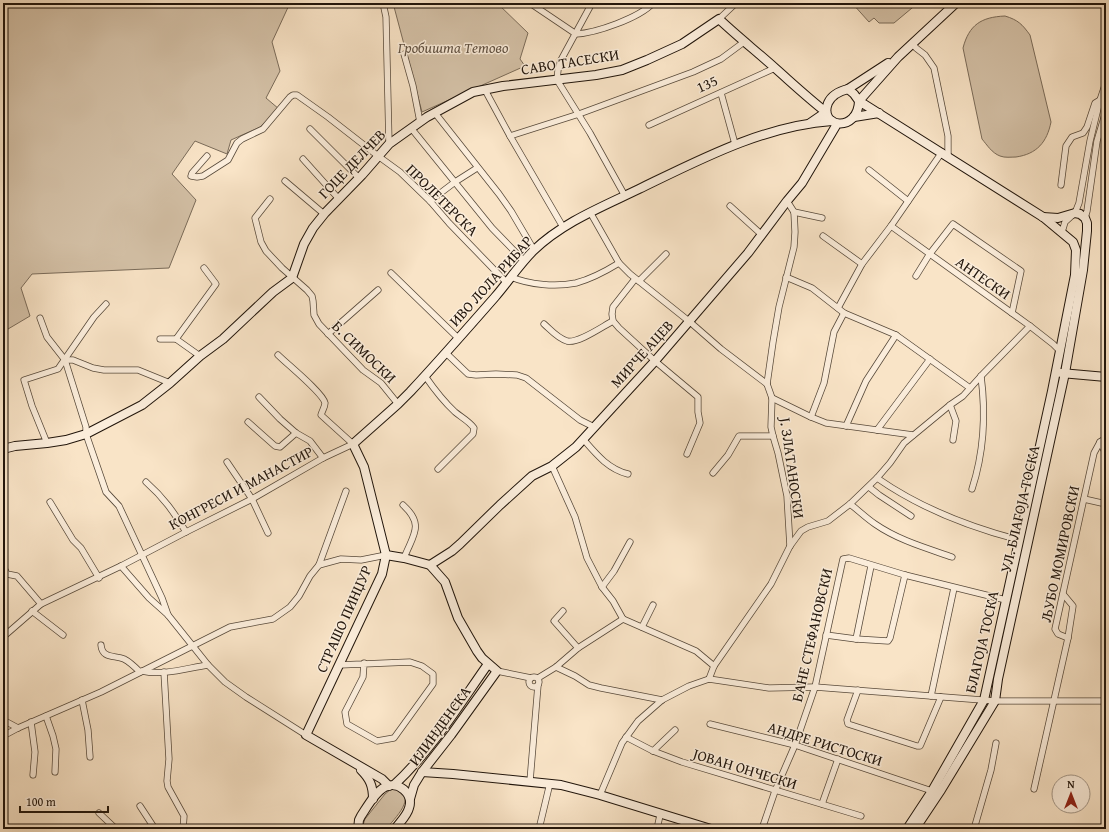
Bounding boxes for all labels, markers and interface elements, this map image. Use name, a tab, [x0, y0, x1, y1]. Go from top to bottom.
park label: Гробишта Тетово	[397, 37, 509, 58]
street label: САВО ТАСЕСКИ	[519, 43, 620, 80]
street label: 135	[693, 70, 721, 98]
street label: ГОЦЕ ДЕЛЧЕВ	[313, 124, 390, 203]
street label: ПРОЛЕТЕРСКА	[402, 159, 483, 240]
street label: ИВО ЛОЛА РИБАР	[444, 231, 537, 331]
street label: АНТЕСКИ	[952, 251, 1015, 304]
street label: МИРЧЕ АЦЕВ	[605, 315, 678, 392]
street label: Б. СИМОСКИ	[328, 316, 401, 388]
street label: Ј. ЗЛАТАНОСКИ	[775, 414, 810, 520]
street label: КОНГРЕСИ И МАНАСТИР	[165, 441, 317, 535]
street label: УЛ. БЛАГОЈА ТОСКА	[995, 443, 1044, 575]
street label: ЉУБО МОМИРОВСКИ	[1035, 484, 1084, 624]
street label: СТРАШО ПИНЏУР	[311, 562, 377, 676]
street label: БАНЕ СТЕФАНОВСКИ	[786, 566, 837, 704]
street label: БЛАГОЈА ТОСКА	[960, 589, 1004, 695]
street label: ИЛИНДЕНСКА	[404, 682, 476, 770]
street label: АНДРЕ РИСТОСКИ	[765, 716, 885, 771]
street label: ЈОВАН ОНЧЕСКИ	[689, 742, 800, 794]
north arrow	[1051, 774, 1091, 814]
text: N	[1067, 776, 1075, 792]
scale bar	[20, 788, 108, 814]
text: 100 m	[26, 793, 56, 810]

